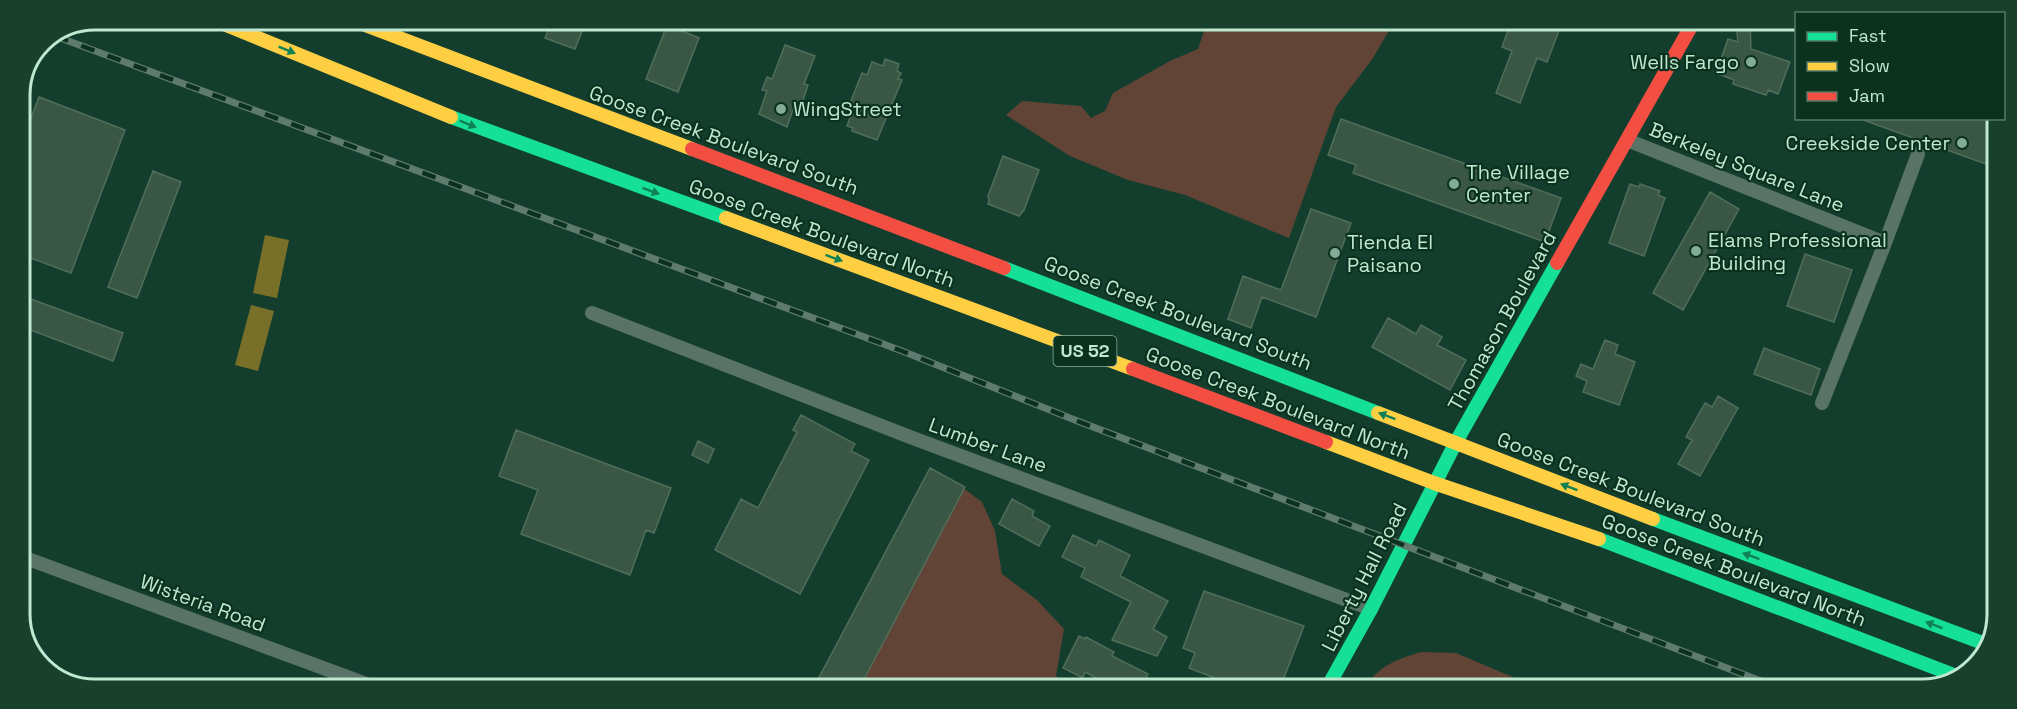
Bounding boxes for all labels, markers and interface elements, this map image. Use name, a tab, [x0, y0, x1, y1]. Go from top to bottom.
legend	[1795, 12, 2005, 120]
text: Fast	[1849, 24, 1886, 47]
one-way arrow	[279, 45, 297, 55]
place label: Wells Fargo	[1630, 49, 1739, 75]
text: Slow	[1849, 54, 1890, 77]
marker: Wells Fargo	[1744, 55, 1758, 69]
street label: Goose Creek Boulevard South	[586, 79, 862, 201]
text: Jam	[1849, 84, 1885, 107]
place label: WingStreet	[793, 96, 902, 122]
marker: WingStreet	[774, 102, 788, 116]
street label: Berkeley Square Lane	[1646, 116, 1848, 218]
one-way arrow	[459, 120, 477, 129]
place label: Creekside Center	[1786, 130, 1950, 156]
marker: Creekside Center	[1955, 136, 1969, 150]
place label: The Village Center	[1466, 159, 1570, 208]
street label: Goose Creek Boulevard North	[686, 173, 958, 293]
marker: The Village Center	[1447, 177, 1461, 191]
one-way arrow	[642, 187, 660, 197]
street label: Thomason Boulevard	[1442, 227, 1562, 415]
place label: Elams Professional Building	[1708, 227, 1887, 276]
place label: Tienda El Paisano	[1347, 229, 1433, 278]
marker: Elams Professional Building	[1689, 244, 1703, 258]
marker: Tienda El Paisano	[1328, 246, 1342, 260]
street label: Goose Creek Boulevard South	[1040, 250, 1316, 376]
one-way arrow	[825, 254, 843, 264]
road number: US 52	[1054, 336, 1116, 366]
street label: Goose Creek Boulevard North	[1142, 341, 1414, 465]
one-way arrow	[1378, 411, 1396, 420]
street label: Lumber Lane	[925, 412, 1051, 478]
street label: Goose Creek Boulevard South	[1493, 426, 1769, 552]
one-way arrow	[1560, 481, 1578, 491]
street label: Liberty Hall Road	[1315, 498, 1413, 656]
street label: Goose Creek Boulevard North	[1598, 508, 1870, 632]
one-way arrow	[1742, 550, 1760, 560]
street label: Wisteria Road	[137, 568, 269, 638]
one-way arrow	[1924, 619, 1942, 629]

